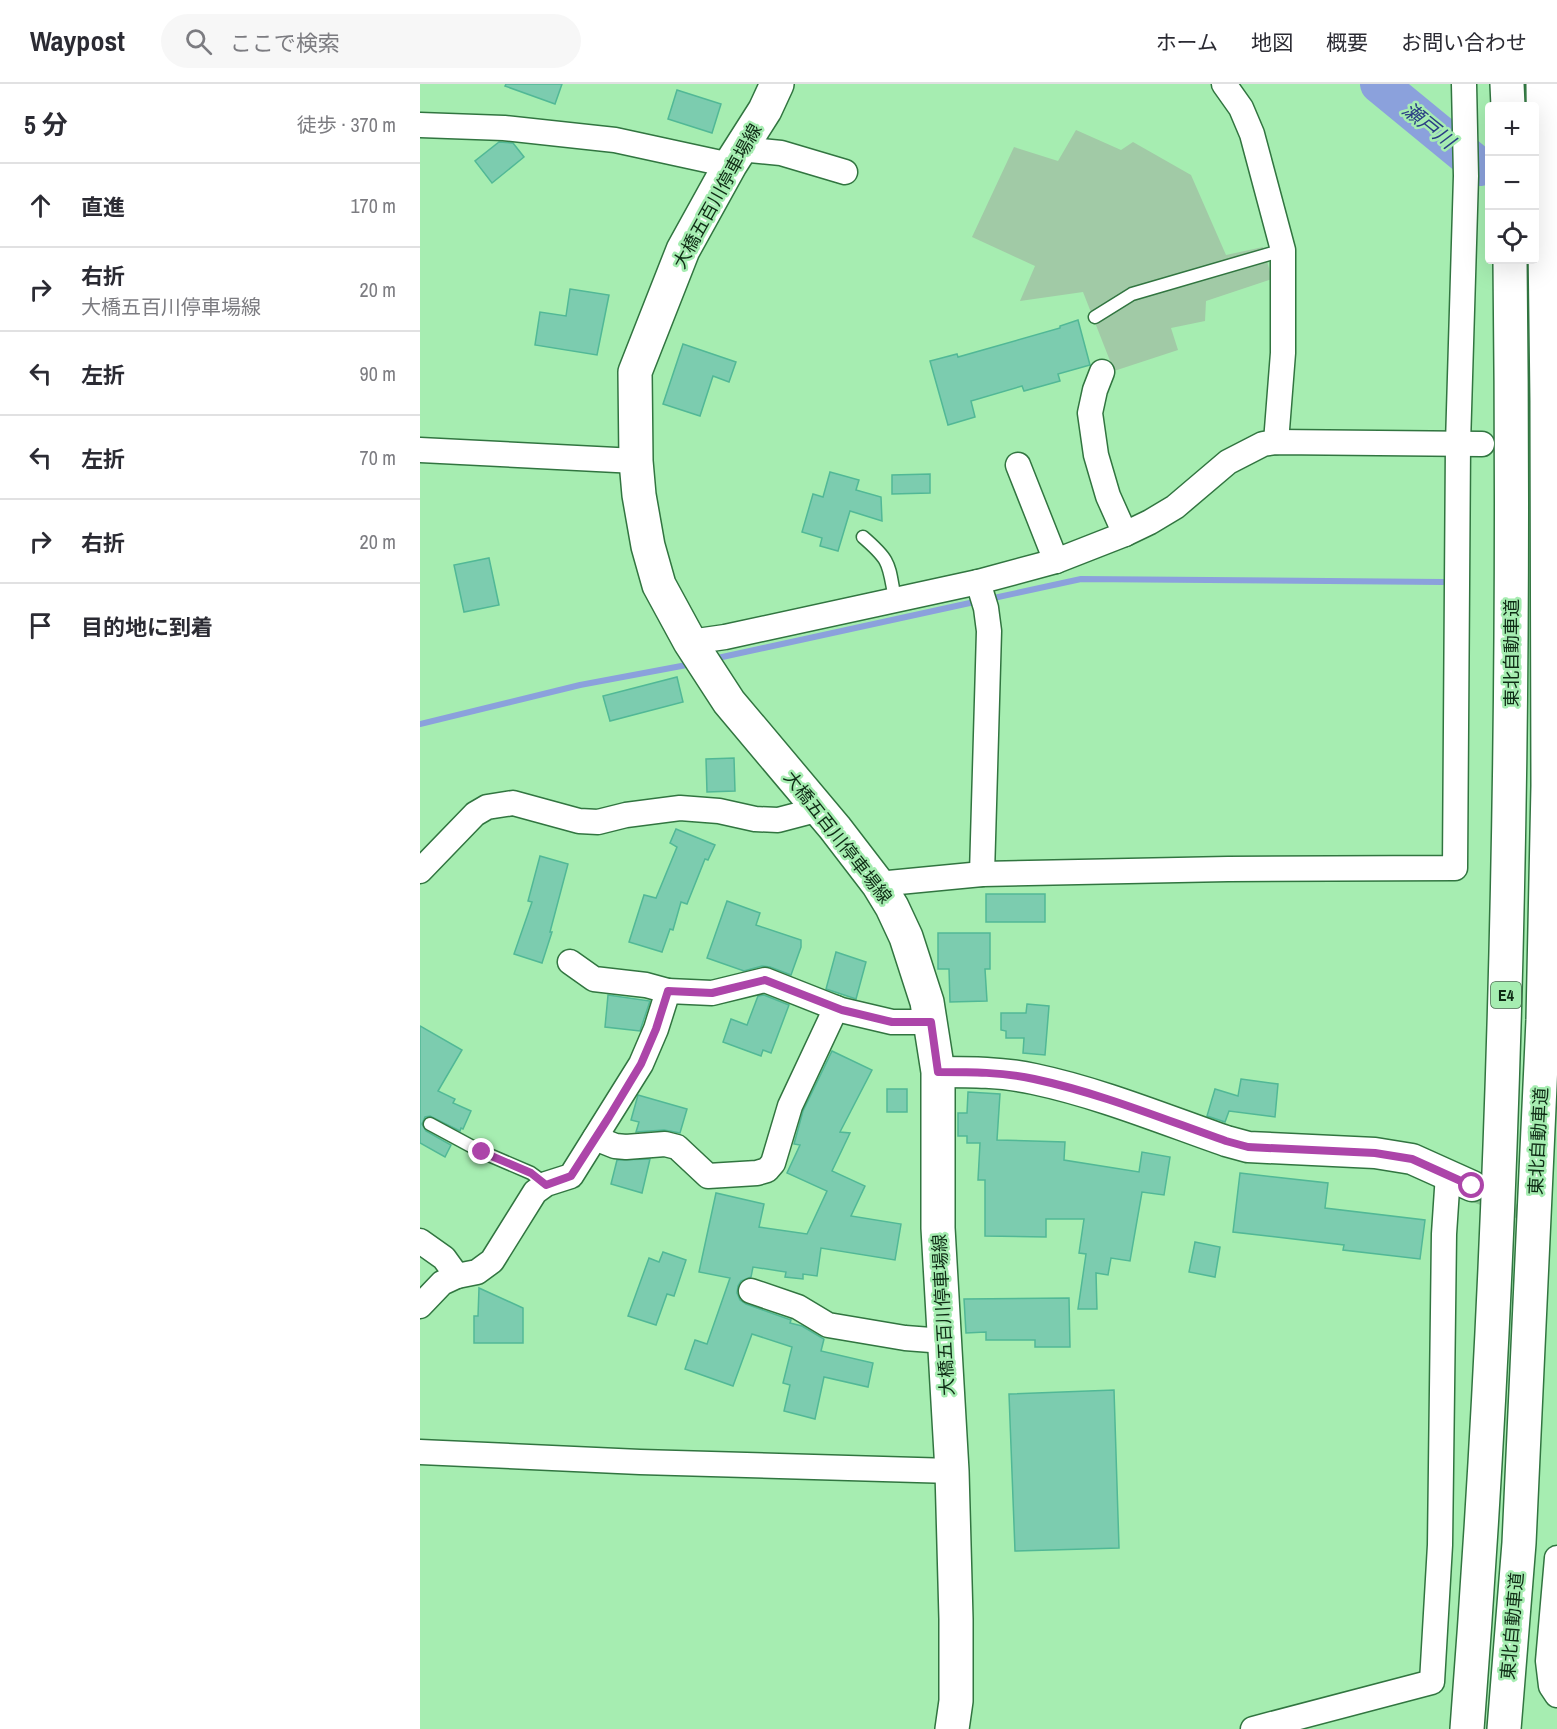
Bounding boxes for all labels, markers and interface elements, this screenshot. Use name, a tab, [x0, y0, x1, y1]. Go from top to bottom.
search box	[161, 14, 581, 68]
text: Waypost	[30, 22, 125, 60]
icon: search	[182, 25, 215, 58]
text: ここで検索	[230, 28, 340, 58]
text: ホーム	[1156, 28, 1218, 57]
text: 地図	[1251, 28, 1293, 57]
text: 概要	[1326, 28, 1368, 57]
text: お問い合わせ	[1401, 28, 1527, 57]
water label: 瀬戸川	[1397, 96, 1462, 156]
map controls	[1485, 102, 1539, 264]
button: +	[1485, 102, 1539, 156]
text: 5 分	[24, 107, 68, 142]
text: 徒歩 · 370 m	[297, 111, 396, 138]
street label: 大橋五百川停車場線	[667, 119, 767, 273]
button: −	[1485, 156, 1539, 210]
icon: ahead	[24, 189, 57, 222]
text: 直進	[81, 192, 125, 222]
text: 170 m	[350, 192, 396, 219]
button: locate	[1485, 210, 1539, 264]
text: 右折	[81, 261, 125, 291]
icon: right	[24, 273, 57, 306]
text: 20 m	[360, 276, 396, 303]
text: 大橋五百川停車場線	[81, 293, 261, 320]
icon: left	[24, 357, 57, 390]
text: 左折	[81, 360, 125, 390]
text: 90 m	[360, 360, 396, 387]
icon: left	[24, 441, 57, 474]
text: 左折	[81, 444, 125, 474]
text: 70 m	[360, 444, 396, 471]
icon: right	[24, 525, 57, 558]
text: 右折	[81, 528, 125, 558]
text: 20 m	[360, 528, 396, 555]
street label: 東北自動車道	[1499, 599, 1524, 707]
icon: arrive	[24, 609, 57, 642]
text: 目的地に到着	[81, 612, 213, 642]
street label: 大橋五百川停車場線	[778, 765, 898, 909]
road number: E4	[1491, 982, 1521, 1008]
street label: 東北自動車道	[1523, 1086, 1553, 1196]
route end	[468, 1138, 494, 1164]
route start	[1458, 1172, 1484, 1198]
street label: 大橋五百川停車場線	[926, 1233, 960, 1397]
street label: 東北自動車道	[1495, 1571, 1529, 1681]

